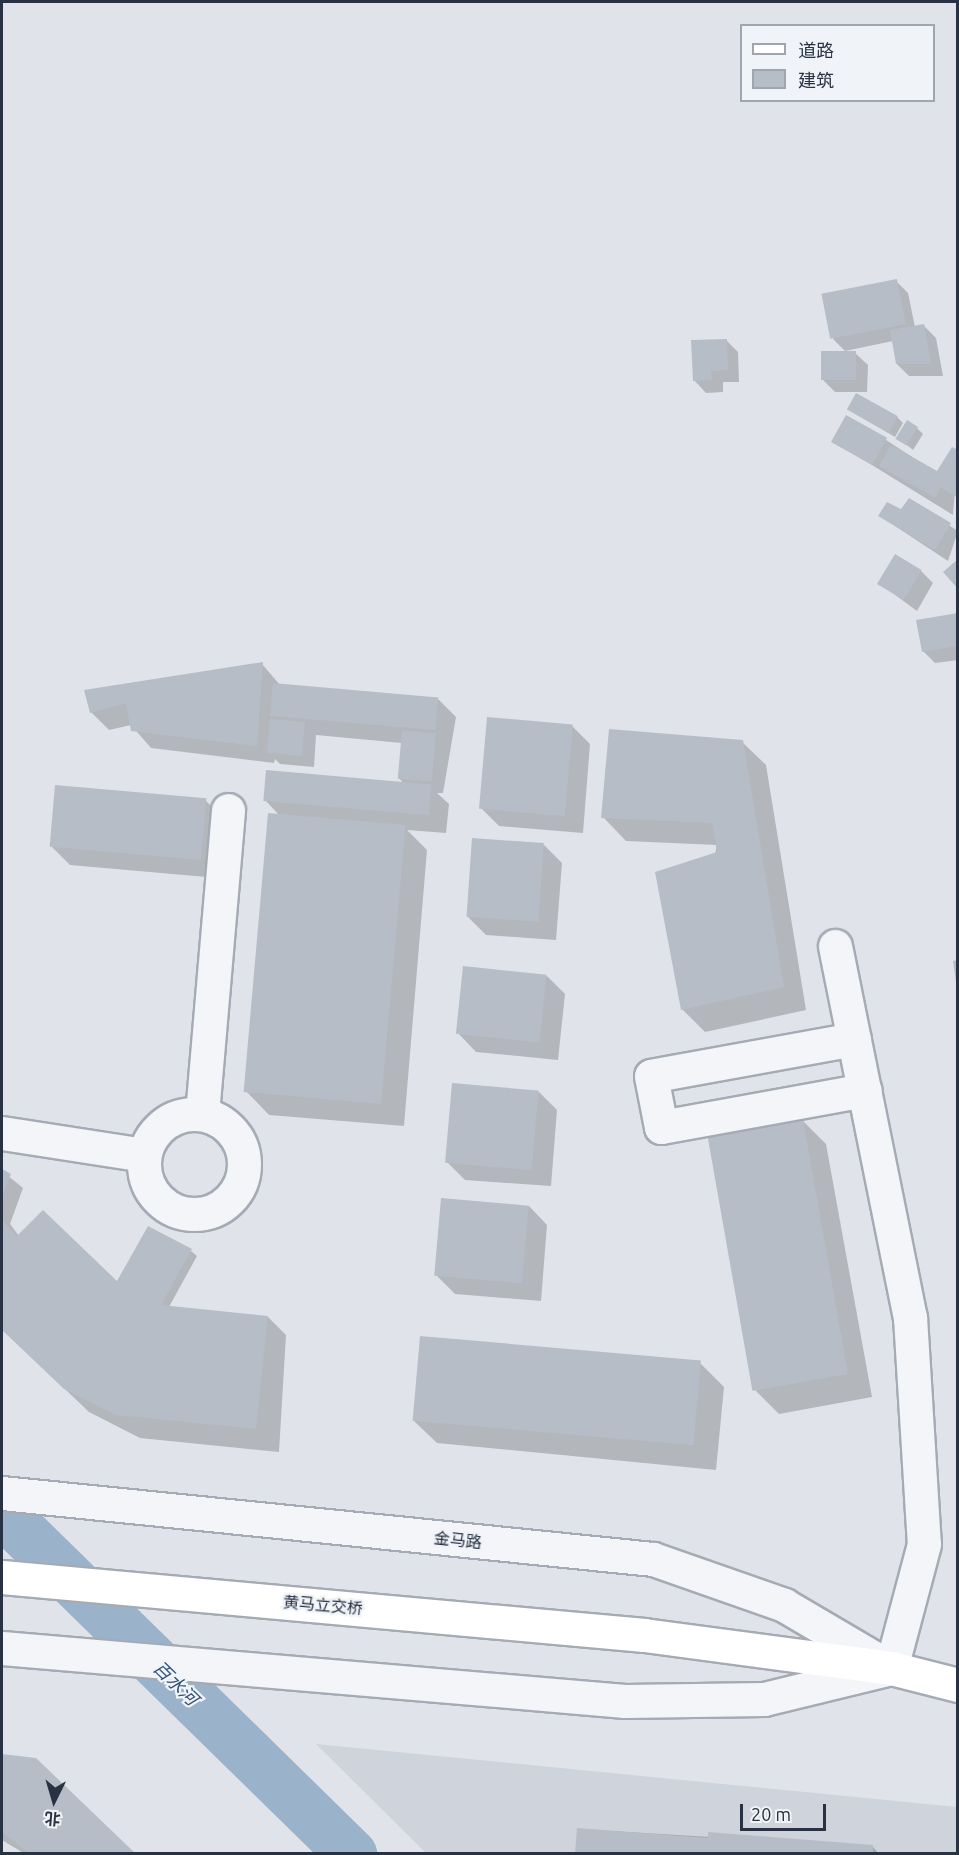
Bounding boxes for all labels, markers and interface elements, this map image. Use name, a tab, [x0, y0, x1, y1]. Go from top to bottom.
legend	[740, 24, 935, 102]
text: 道路	[798, 40, 834, 60]
text: 建筑	[798, 70, 834, 90]
street label: 金马路	[433, 1528, 483, 1552]
street label: 黄马立交桥	[282, 1592, 364, 1618]
water label: 百水河	[149, 1656, 203, 1710]
north arrow	[24, 1771, 84, 1831]
scale bar	[743, 1792, 828, 1830]
text: 20 m	[751, 1804, 791, 1824]
text: 北	[44, 1809, 61, 1829]

